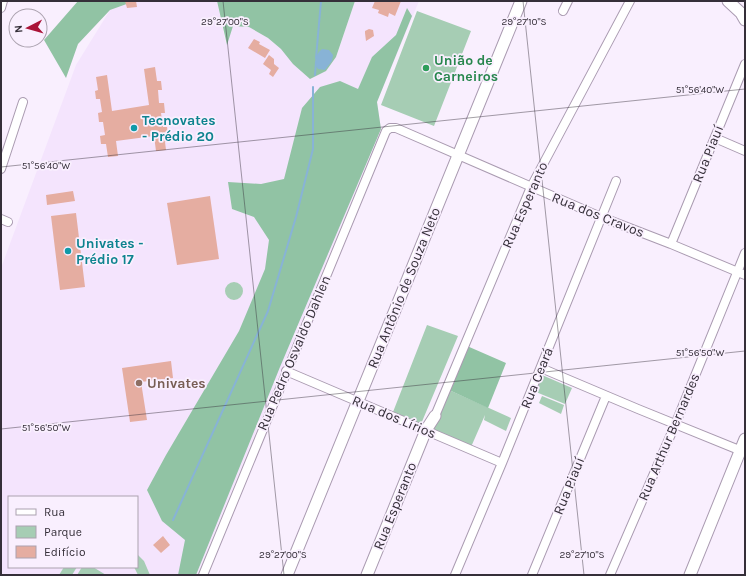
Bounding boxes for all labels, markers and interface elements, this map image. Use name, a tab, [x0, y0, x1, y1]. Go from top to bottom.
north arrow	[8, 8, 48, 48]
text: 29°27'00"S	[201, 16, 249, 28]
text: 29°27'10"S	[501, 16, 547, 28]
text: N	[12, 24, 25, 34]
place label: União de Carneiros	[434, 52, 498, 85]
marker: União de Carneiros	[421, 63, 431, 73]
text: 51°56'40"W	[676, 84, 724, 96]
place label: Tecnovates - Prédio 20	[142, 112, 216, 145]
street label: Rua Piauí	[689, 122, 727, 185]
marker: Tecnovates - Prédio 20	[129, 123, 139, 133]
street label: Rua Esperanto	[498, 159, 552, 251]
text: 51°56'40"W	[22, 160, 70, 172]
street label: Rua dos Cravos	[549, 189, 647, 241]
street label: Rua Antônio de Souza Neto	[364, 205, 444, 371]
place label: Univates - Prédio 17	[76, 235, 144, 268]
marker: Univates - Prédio 17	[63, 246, 73, 256]
street label: Rua Pedro Osvaldo Dahlen	[254, 273, 334, 433]
street label: Rua Ceará	[517, 345, 557, 411]
text: 51°56'50"W	[676, 347, 724, 359]
street label: Rua Arthur Bernardes	[634, 371, 704, 503]
place label: Univates	[147, 375, 206, 392]
marker: Univates	[134, 378, 144, 388]
street label: Rua dos Lírios	[349, 392, 439, 442]
text: 51°56'50"W	[22, 422, 70, 434]
street label: Rua Piauí	[550, 454, 588, 517]
street label: Rua Esperanto	[370, 460, 420, 552]
legend	[8, 496, 138, 568]
text: Rua	[44, 505, 65, 519]
text: Parque	[44, 525, 82, 539]
text: Edifício	[44, 545, 85, 559]
text: 29°27'00"S	[259, 549, 307, 561]
text: 29°27'10"S	[559, 549, 605, 561]

